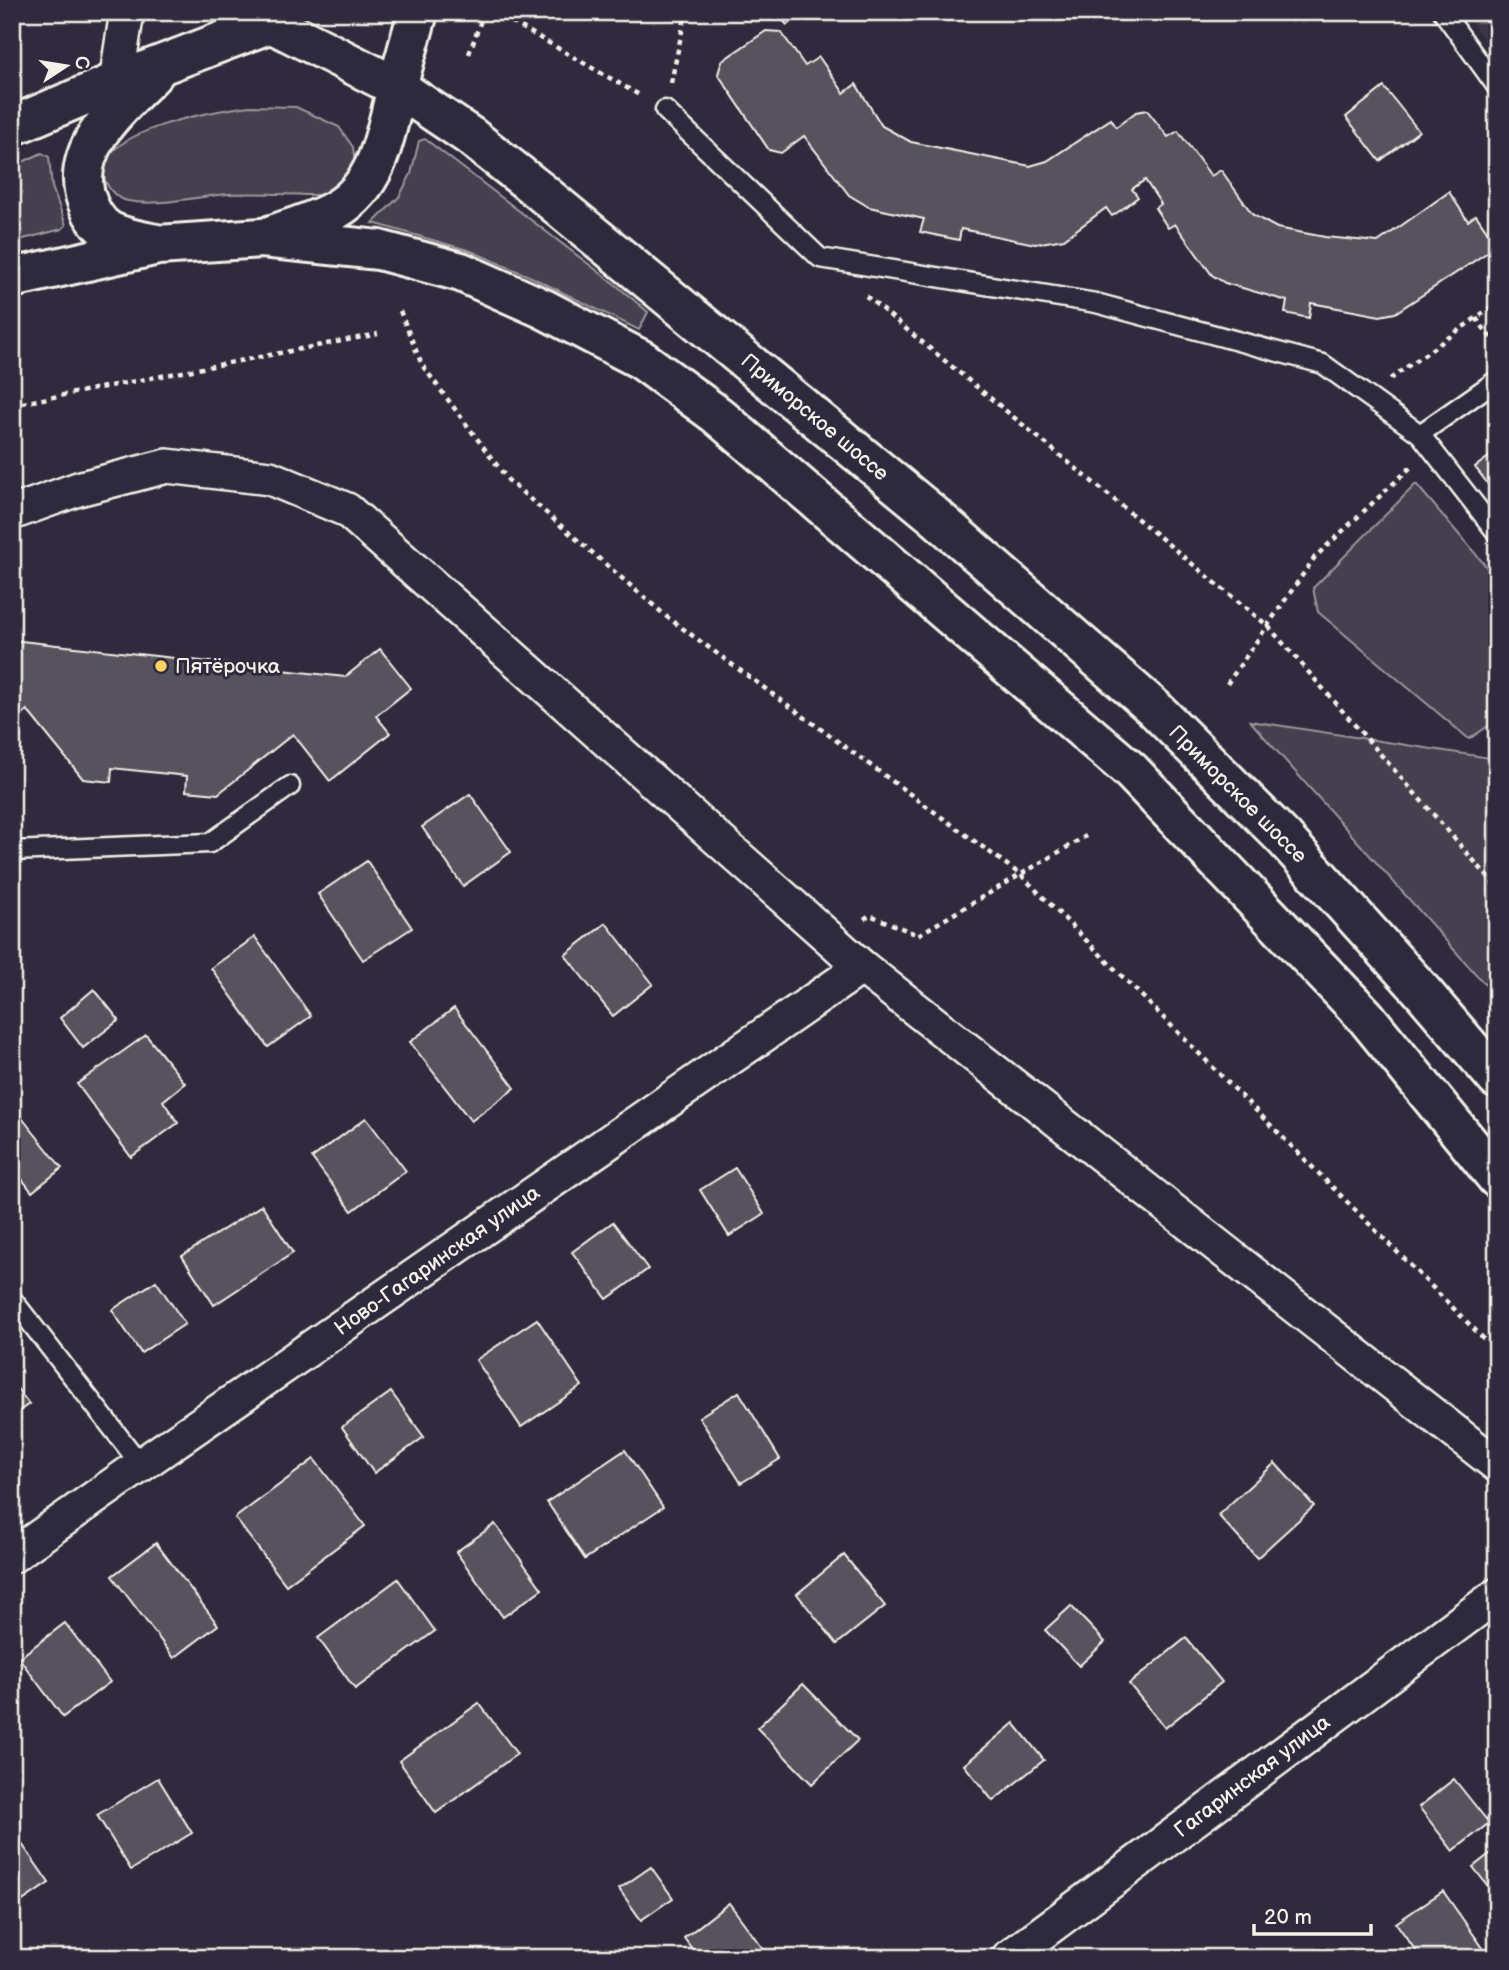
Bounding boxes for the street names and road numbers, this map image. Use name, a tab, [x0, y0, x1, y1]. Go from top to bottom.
street label: Приморское шоссе	[736, 348, 894, 487]
street label: Приморское шоссе	[1163, 720, 1312, 869]
street label: Ново-Гагаринская улица	[330, 1180, 545, 1341]
street label: Гагаринская улица	[1169, 1709, 1336, 1843]

